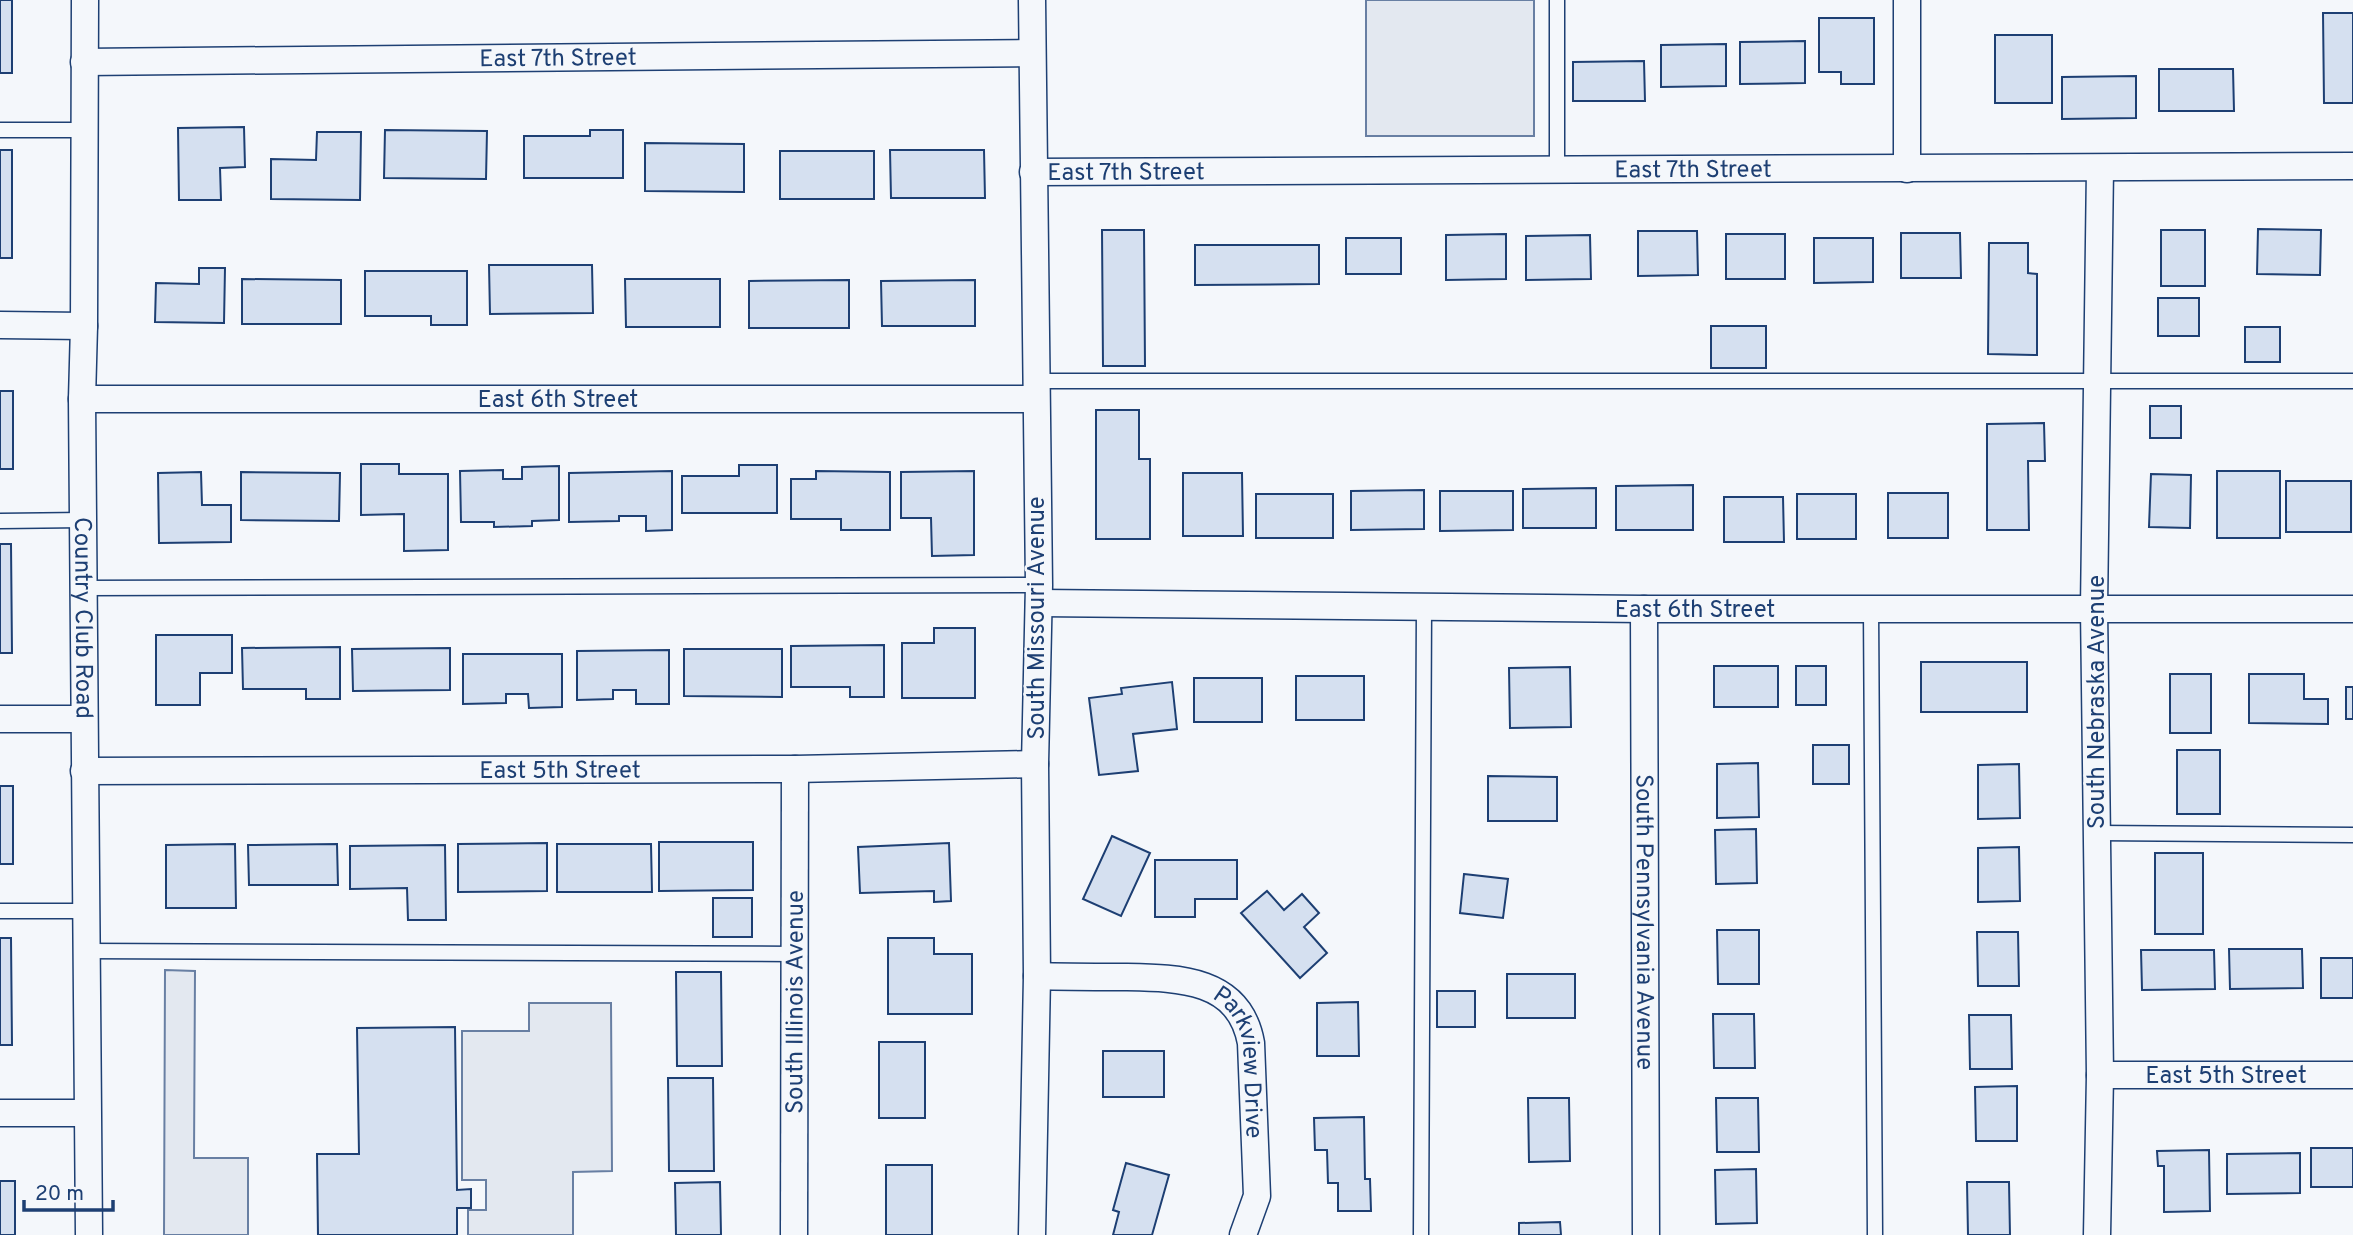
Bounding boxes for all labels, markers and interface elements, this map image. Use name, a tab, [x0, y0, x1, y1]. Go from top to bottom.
street label: East 7th Street	[479, 44, 637, 75]
street label: East 7th Street	[1614, 156, 1772, 186]
street label: East 7th Street	[1047, 158, 1205, 189]
street label: East 6th Street	[478, 386, 638, 416]
street label: South Missouri Avenue	[1023, 496, 1053, 740]
street label: Country Club Road	[66, 517, 98, 719]
street label: South Nebraska Avenue	[2083, 575, 2113, 829]
street label: East 6th Street	[1614, 596, 1775, 626]
street label: East 5th Street	[479, 756, 641, 787]
street label: South Pennsylvania Avenue	[1628, 774, 1658, 1070]
street label: South Illinois Avenue	[781, 890, 812, 1114]
street label: Parkview Drive	[1207, 981, 1268, 1139]
street label: East 5th Street	[2145, 1062, 2307, 1092]
scale bar	[24, 1168, 114, 1212]
text: 20 m	[35, 1181, 84, 1208]

